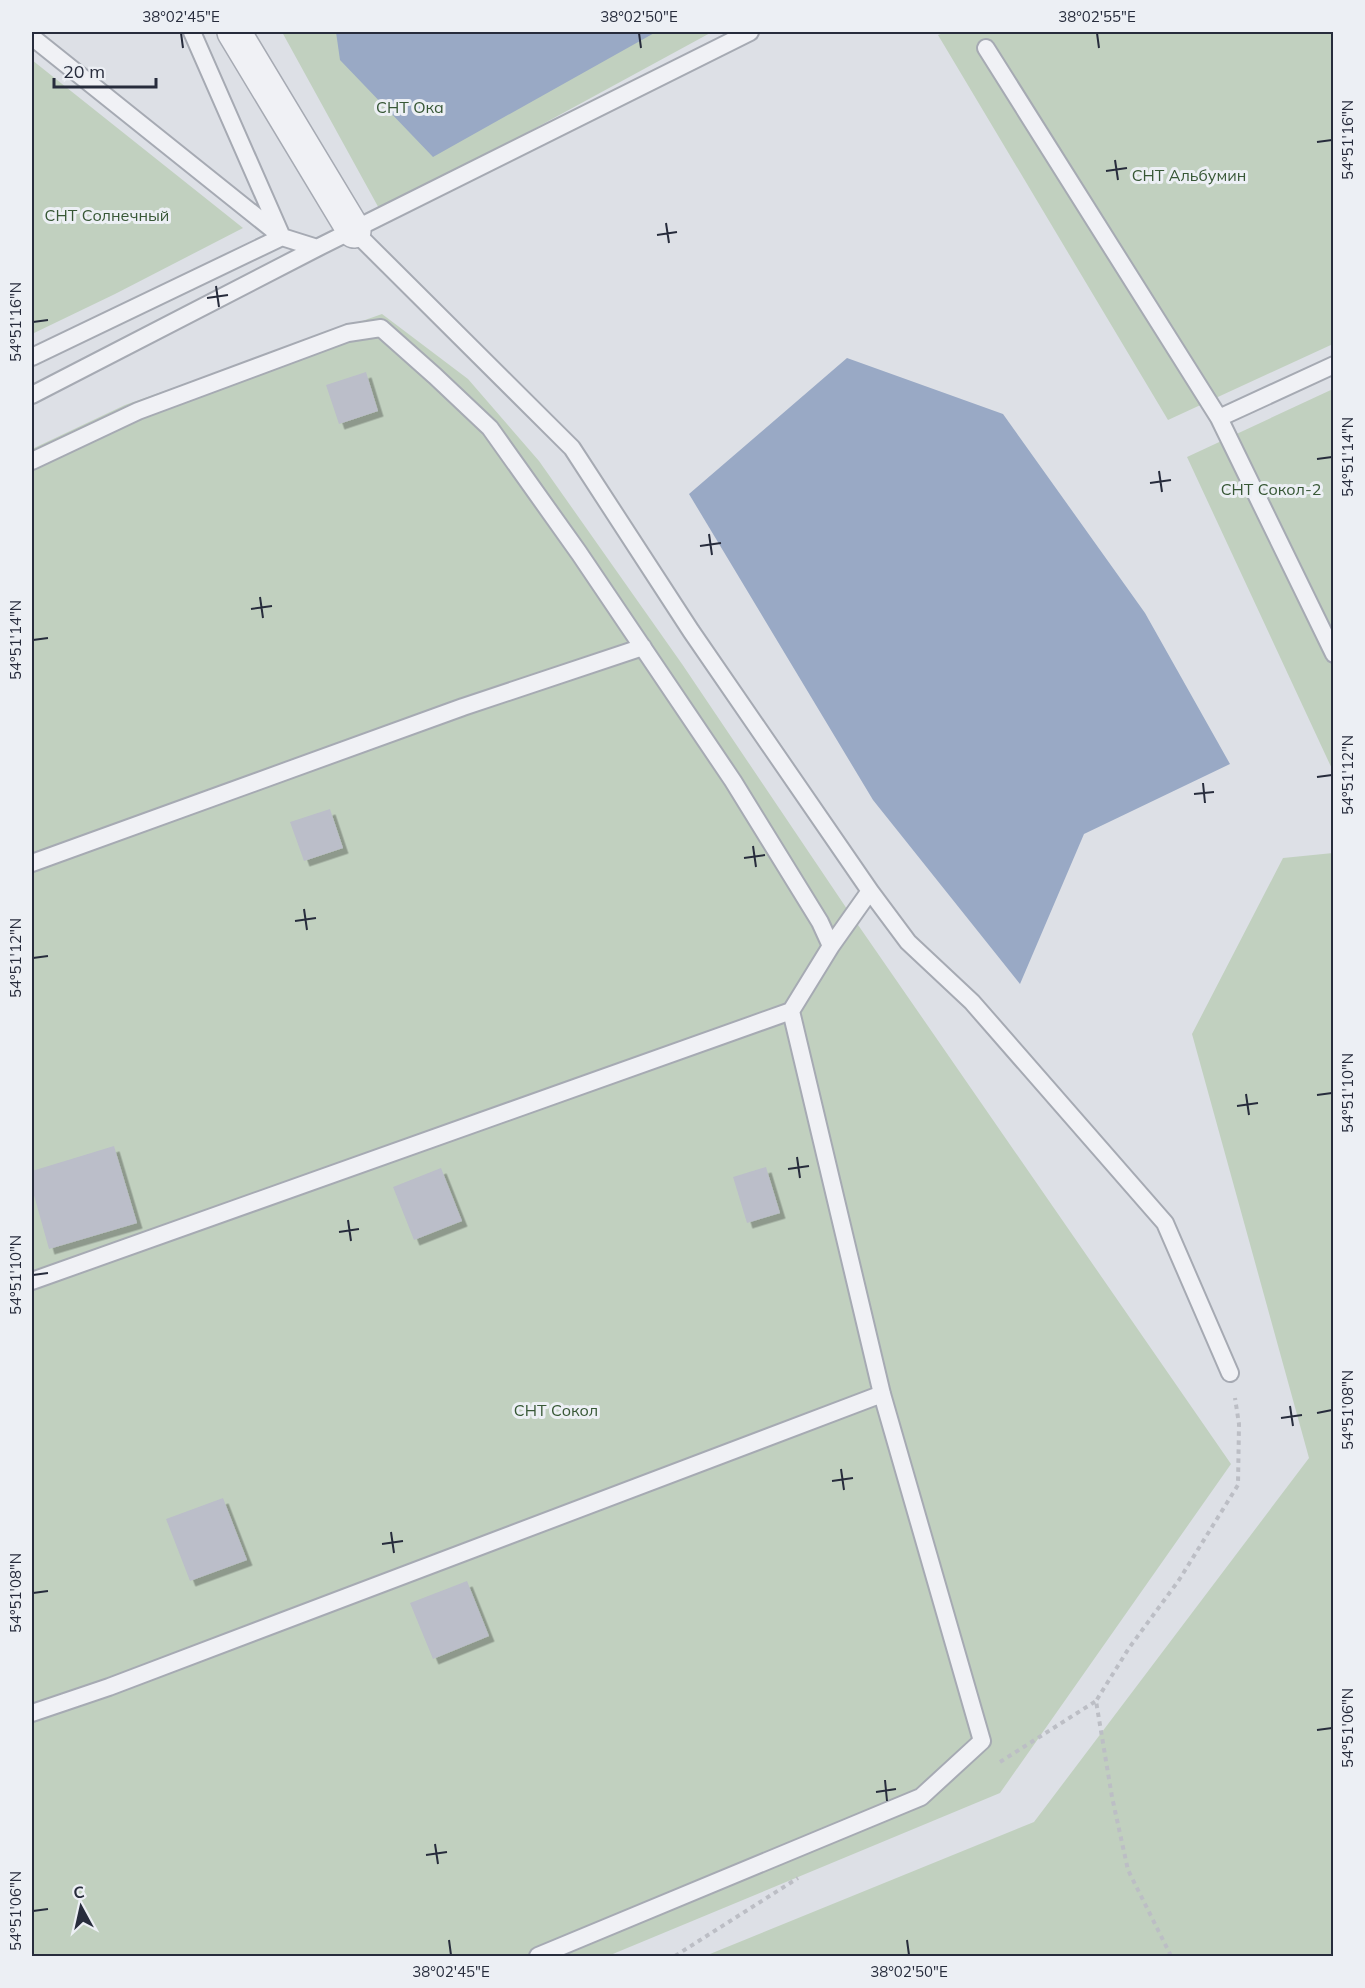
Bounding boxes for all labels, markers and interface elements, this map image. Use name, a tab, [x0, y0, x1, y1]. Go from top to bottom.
text: 38°02'45"E	[142, 7, 220, 26]
text: 38°02'50"E	[600, 7, 678, 26]
text: 38°02'55"E	[1058, 7, 1136, 26]
scale bar	[54, 51, 156, 89]
text: 20 m	[63, 60, 105, 83]
park label: СНТ Ока	[376, 97, 444, 117]
text: 54°51'16"N	[1338, 100, 1357, 180]
park label: СНТ Альбумин	[1132, 165, 1246, 185]
park label: СНТ Солнечный	[45, 205, 169, 225]
text: 54°51'16"N	[6, 282, 25, 362]
text: 54°51'14"N	[1338, 417, 1357, 497]
park label: СНТ Сокол-2	[1221, 479, 1321, 499]
text: 54°51'14"N	[6, 600, 25, 680]
text: 54°51'12"N	[1338, 735, 1357, 815]
text: 54°51'12"N	[6, 918, 25, 998]
text: 54°51'10"N	[1338, 1053, 1357, 1133]
text: 54°51'10"N	[6, 1235, 25, 1315]
text: 54°51'08"N	[1338, 1370, 1357, 1450]
park label: СНТ Сокол	[514, 1400, 598, 1420]
text: 54°51'08"N	[6, 1553, 25, 1633]
text: 54°51'06"N	[1338, 1688, 1357, 1768]
text: 54°51'06"N	[6, 1871, 25, 1951]
north arrow	[51, 1877, 111, 1937]
text: С	[72, 1881, 86, 1903]
text: 38°02'45"E	[412, 1962, 490, 1981]
text: 38°02'50"E	[870, 1962, 948, 1981]

